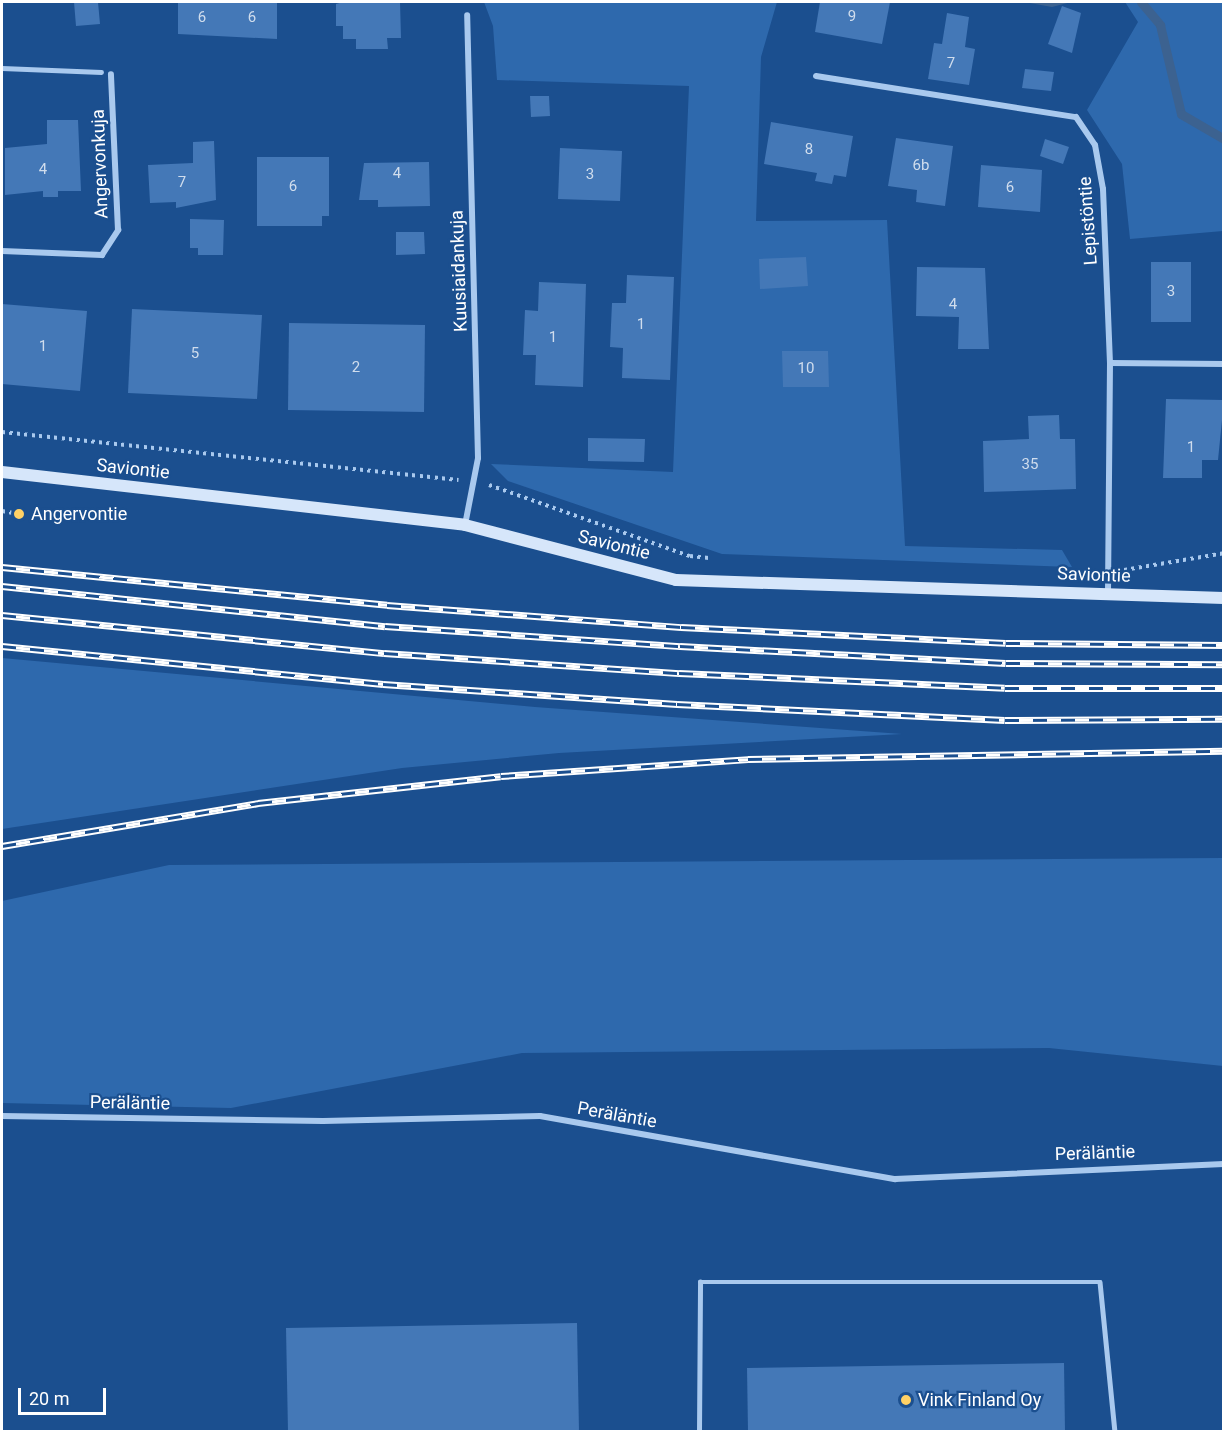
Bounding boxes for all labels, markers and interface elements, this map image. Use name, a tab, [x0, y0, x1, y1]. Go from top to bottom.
house number: 9	[848, 8, 856, 26]
house number: 6	[198, 9, 206, 27]
house number: 6	[248, 9, 256, 27]
house number: 7	[947, 55, 955, 73]
street label: Angervonkuja	[87, 109, 113, 219]
house number: 8	[805, 141, 813, 159]
house number: 6b	[913, 157, 929, 175]
house number: 4	[39, 161, 47, 179]
house number: 4	[393, 165, 401, 183]
house number: 3	[586, 166, 594, 184]
house number: 7	[178, 174, 186, 192]
street label: Lepistöntie	[1074, 176, 1102, 266]
house number: 6	[289, 178, 297, 196]
house number: 6	[1006, 179, 1014, 197]
street label: Kuusiaidankuja	[446, 210, 472, 332]
house number: 3	[1167, 283, 1175, 301]
house number: 4	[949, 296, 957, 314]
house number: 1	[637, 316, 645, 334]
house number: 1	[549, 329, 557, 347]
house number: 1	[39, 338, 47, 356]
house number: 5	[191, 345, 199, 363]
house number: 2	[352, 359, 360, 377]
house number: 10	[798, 360, 814, 378]
house number: 1	[1187, 439, 1195, 457]
street label: Saviontie	[95, 454, 171, 484]
house number: 35	[1022, 456, 1038, 474]
place label: Angervontie	[31, 503, 127, 525]
marker: Angervontie	[12, 507, 26, 521]
street label: Saviontie	[576, 526, 652, 564]
street label: Saviontie	[1057, 563, 1131, 587]
street label: Peräläntie	[90, 1092, 170, 1114]
street label: Peräläntie	[576, 1097, 658, 1133]
street label: Peräläntie	[1055, 1141, 1135, 1165]
scale bar	[21, 1376, 110, 1414]
text: 20 m	[29, 1388, 69, 1409]
place label: Vink Finland Oy	[918, 1389, 1041, 1411]
marker: Vink Finland Oy	[899, 1393, 913, 1407]

